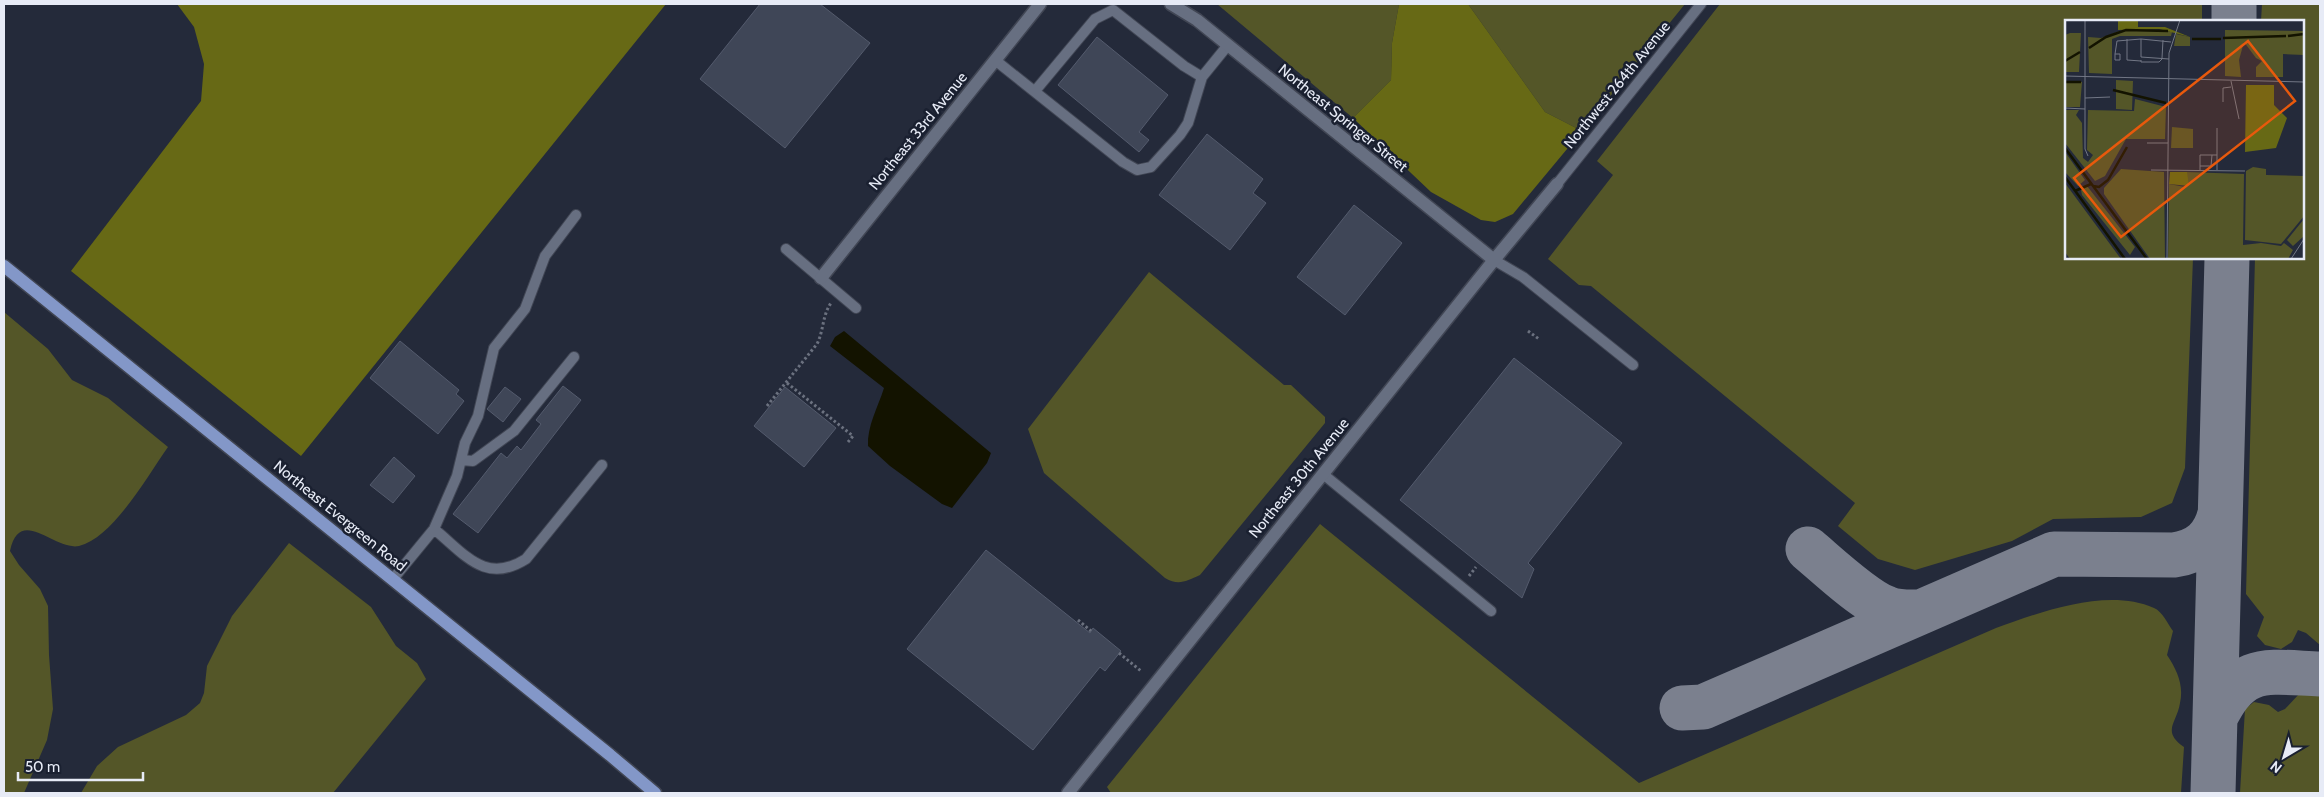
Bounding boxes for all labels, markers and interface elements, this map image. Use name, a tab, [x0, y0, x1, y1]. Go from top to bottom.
street label: Northwest 264th Avenue	[1560, 17, 1674, 152]
inset map	[2065, 20, 2304, 259]
street label: Northeast Springer Street	[1275, 60, 1411, 176]
street label: Northeast 33rd Avenue	[865, 68, 971, 193]
street label: Northeast 30th Avenue	[1245, 414, 1353, 541]
street label: Northeast Evergreen Road	[270, 457, 410, 575]
north arrow	[2259, 732, 2309, 782]
scale bar	[18, 750, 142, 782]
text: N	[2267, 757, 2285, 777]
text: 50 m	[25, 758, 60, 776]

